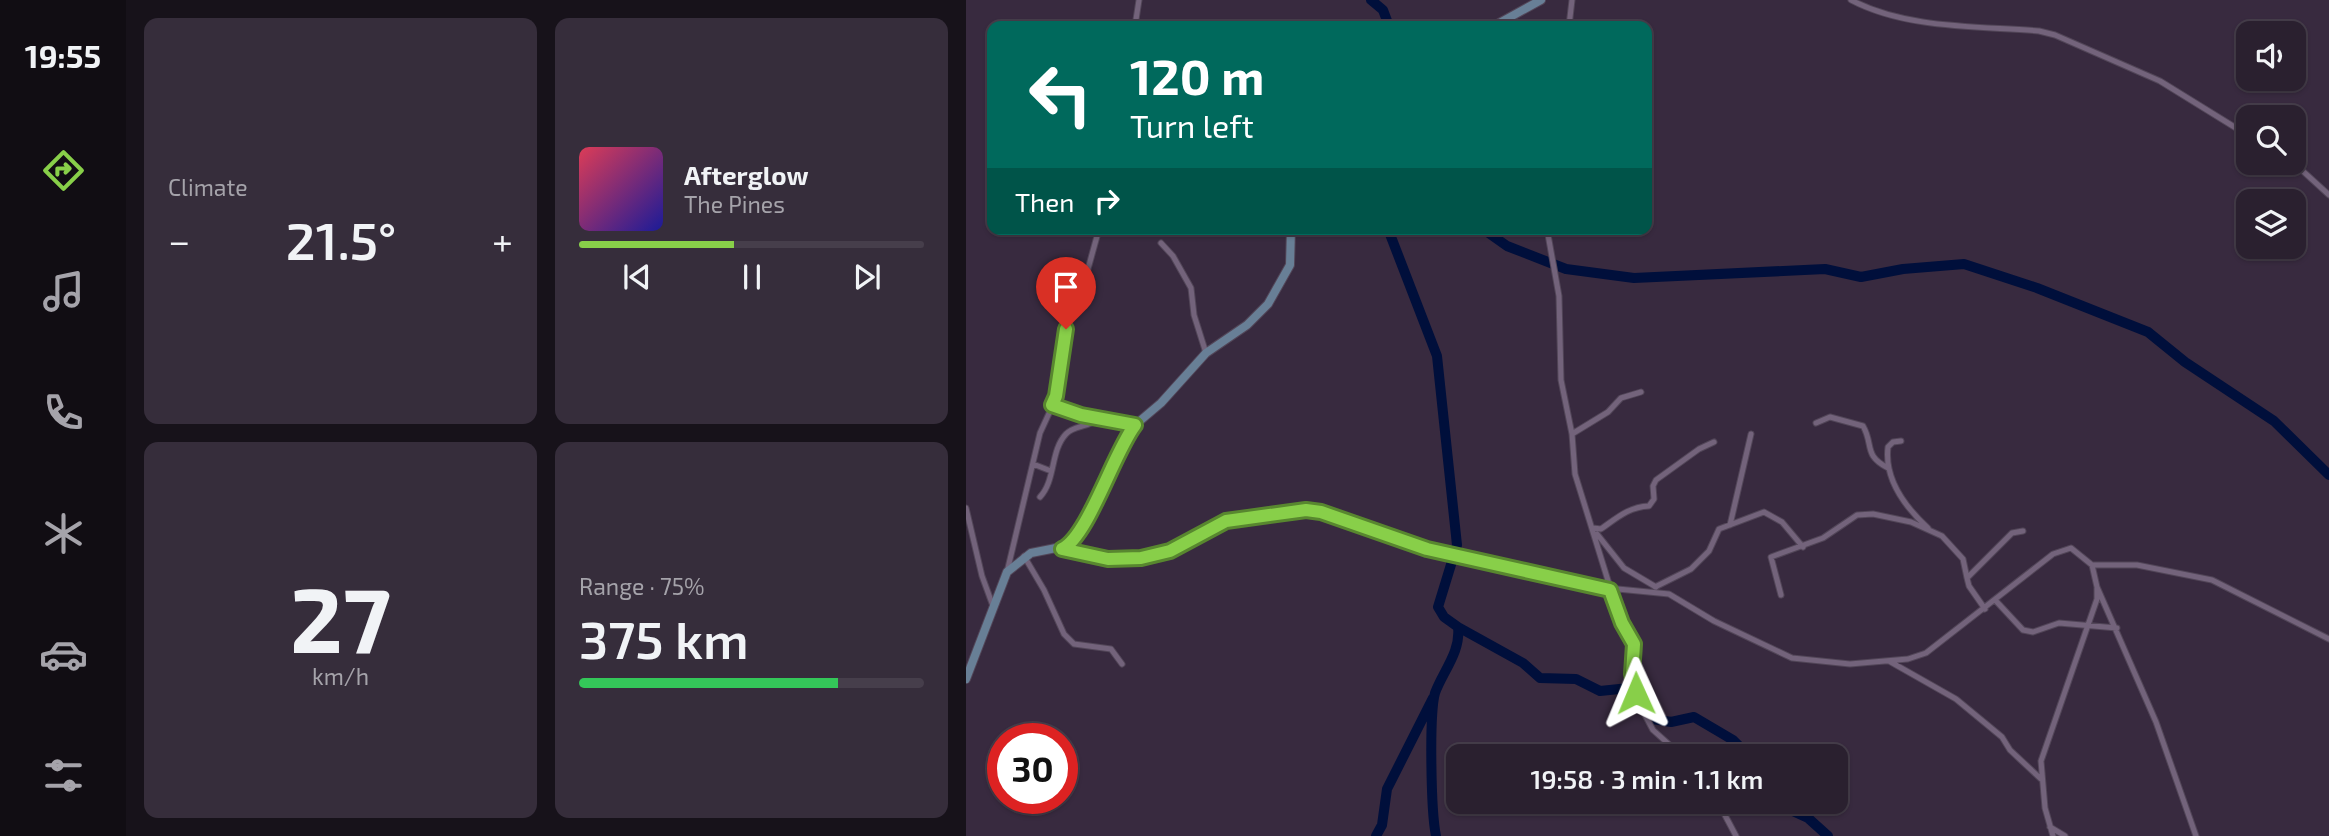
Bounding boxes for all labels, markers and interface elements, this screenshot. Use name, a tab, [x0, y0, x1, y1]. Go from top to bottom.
map controls	[2236, 21, 2306, 259]
button: sound	[2236, 21, 2306, 91]
text: 19:55	[25, 36, 101, 74]
text: 120 m	[1130, 46, 1264, 105]
icon: left	[1015, 49, 1106, 140]
button: search	[2236, 105, 2306, 175]
text: Turn left	[1130, 106, 1254, 144]
icon: directions	[39, 146, 88, 195]
text: Afterglow	[684, 159, 809, 190]
text: Climate	[168, 173, 248, 201]
icon: right	[1088, 182, 1126, 220]
text: Then	[1015, 186, 1074, 217]
button: layers	[2236, 189, 2306, 259]
text: The Pines	[684, 190, 785, 218]
text: 21.5°	[286, 208, 396, 270]
text: −	[168, 217, 190, 263]
text: +	[492, 217, 513, 263]
pin	[1036, 257, 1096, 329]
icon: previous	[618, 258, 656, 296]
icon: pause	[733, 258, 771, 296]
icon: next	[848, 258, 886, 296]
icon: music	[39, 267, 88, 316]
icon: arrive	[1047, 268, 1085, 306]
icon: phone	[39, 388, 88, 437]
icon: climate	[39, 509, 88, 558]
text: 27	[290, 562, 391, 671]
text: Range · 75%	[579, 572, 705, 600]
text: 375 km	[579, 607, 749, 669]
icon: car	[39, 630, 88, 679]
position arrow	[1599, 656, 1673, 730]
text: km/h	[312, 662, 369, 690]
speed limit sign: 30	[987, 723, 1078, 814]
icon: filters	[39, 751, 88, 800]
text: 19:58 · 3 min · 1.1 km	[1531, 763, 1763, 794]

